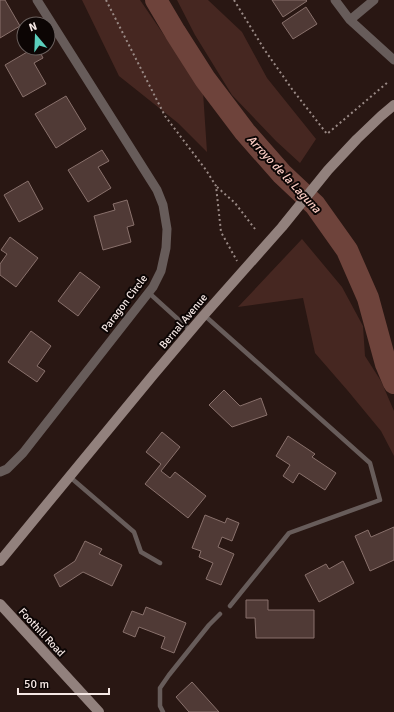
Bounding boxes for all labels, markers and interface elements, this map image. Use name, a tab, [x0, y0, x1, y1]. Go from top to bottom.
north arrow	[16, 16, 56, 56]
text: N	[27, 20, 39, 34]
water label: Arroyo de la Laguna	[244, 132, 324, 217]
street label: Paragon Circle	[99, 272, 150, 334]
street label: Bernal Avenue	[157, 291, 210, 351]
street label: Foothill Road	[16, 605, 68, 660]
scale bar	[18, 670, 109, 696]
text: 50 m	[24, 677, 49, 692]

